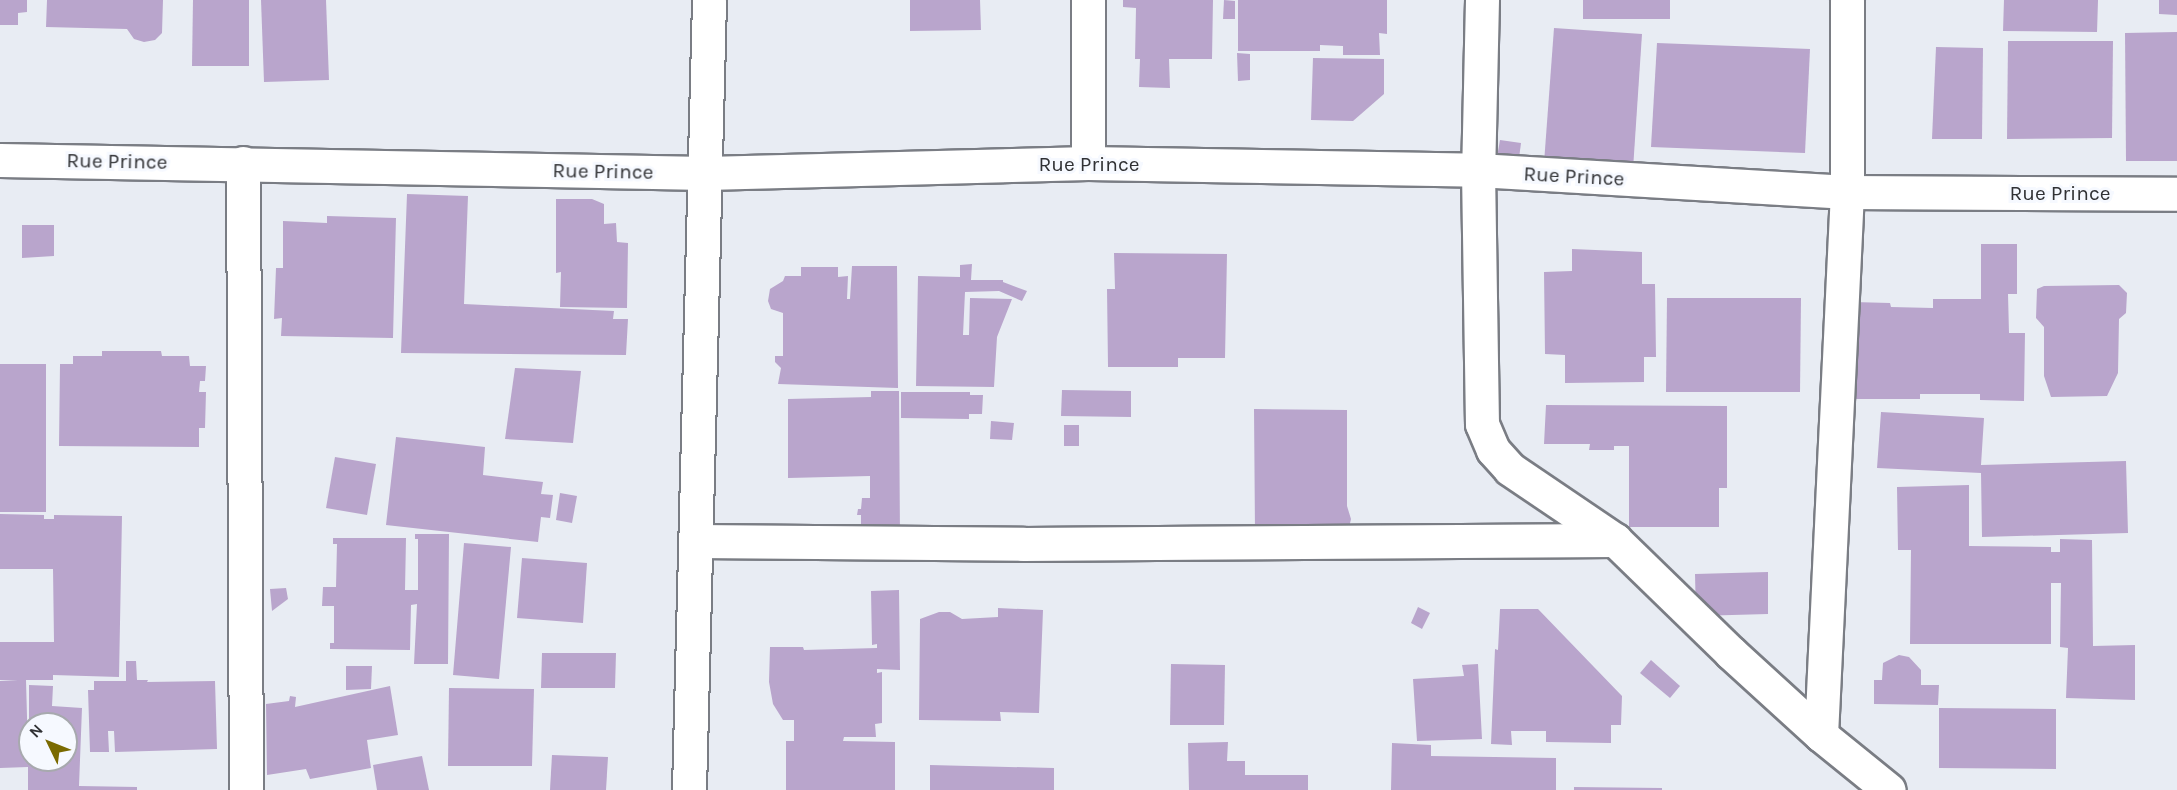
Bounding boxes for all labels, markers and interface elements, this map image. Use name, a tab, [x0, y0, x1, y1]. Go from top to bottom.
street label: Rue Prince	[66, 148, 168, 174]
street label: Rue Prince	[1038, 151, 1140, 177]
street label: Rue Prince	[552, 158, 654, 184]
street label: Rue Prince	[1523, 161, 1625, 191]
street label: Rue Prince	[2009, 180, 2111, 206]
north arrow	[18, 712, 78, 772]
text: N	[25, 720, 47, 741]

